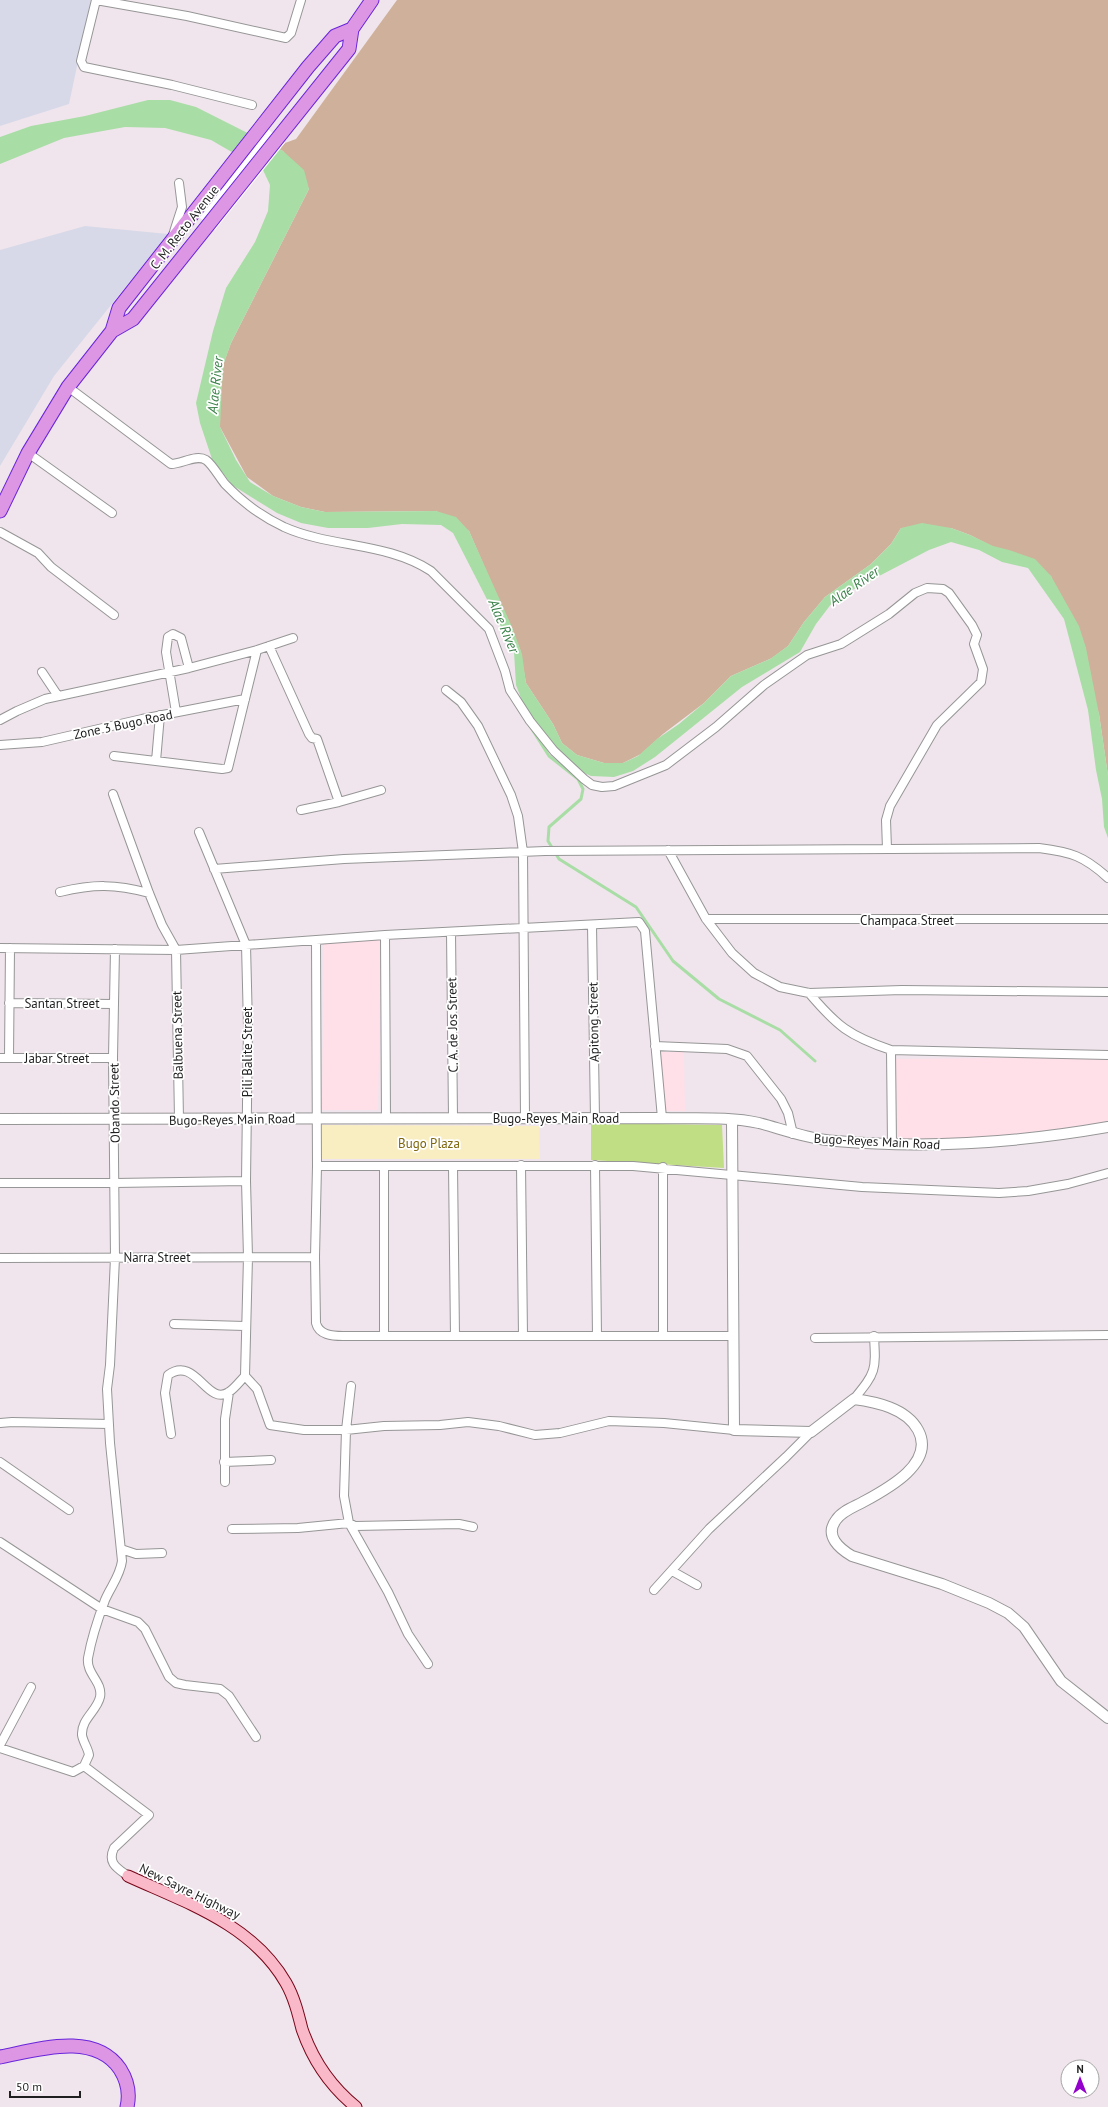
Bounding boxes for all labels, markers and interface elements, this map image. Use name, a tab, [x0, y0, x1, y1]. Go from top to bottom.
street label: C. M. Recto Avenue	[146, 182, 223, 273]
water label: Alae River	[203, 354, 227, 415]
water label: Alae River	[825, 561, 884, 610]
water label: Alae River	[484, 595, 524, 657]
street label: Zone 3 Bugo Road	[72, 706, 174, 743]
street label: Champaca Street	[860, 912, 955, 929]
street label: C. A. de Jos Street	[443, 977, 462, 1073]
street label: Apitong Street	[584, 981, 603, 1062]
street label: Balbuena Street	[168, 990, 187, 1079]
street label: Santan Street	[24, 995, 100, 1012]
street label: Pili Balite Street	[239, 1006, 256, 1097]
street label: Jabar Street	[24, 1050, 90, 1067]
street label: Obando Street	[105, 1062, 124, 1143]
street label: Bugo-Reyes Main Road	[169, 1110, 295, 1129]
street label: Bugo-Reyes Main Road	[493, 1110, 619, 1127]
street label: Bugo-Reyes Main Road	[813, 1130, 941, 1153]
park label: Bugo Plaza	[398, 1135, 460, 1152]
street label: Narra Street	[123, 1249, 191, 1266]
street label: New Sayre Highway	[137, 1860, 243, 1923]
north arrow	[1060, 2059, 1100, 2099]
text: N	[1076, 2062, 1084, 2076]
scale bar	[10, 2073, 80, 2099]
text: 50 m	[16, 2079, 42, 2094]

